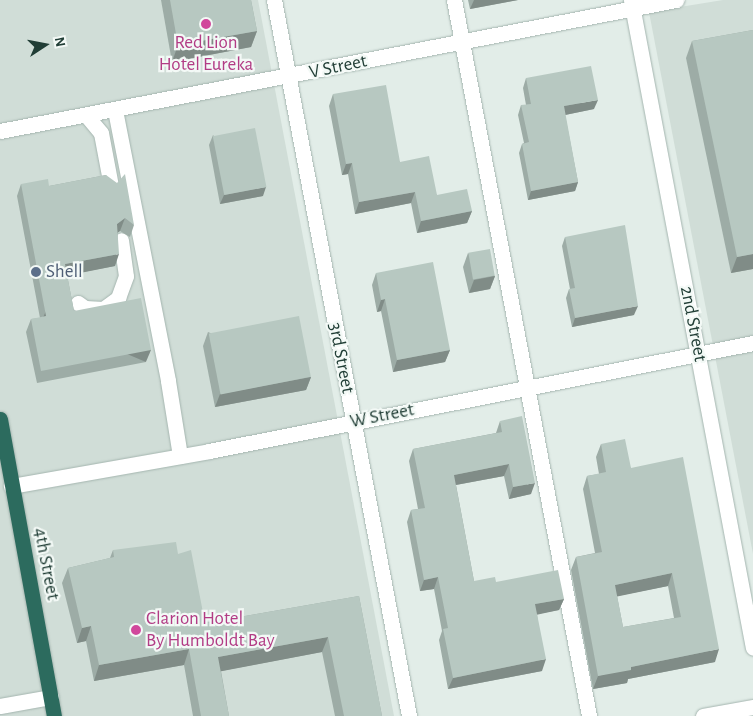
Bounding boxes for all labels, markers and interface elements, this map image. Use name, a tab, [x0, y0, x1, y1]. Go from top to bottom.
marker: Red Lion Hotel Eureka	[200, 18, 212, 30]
north arrow	[20, 20, 70, 70]
place label: Red Lion Hotel Eureka	[159, 32, 253, 76]
text: N	[52, 36, 68, 48]
street label: V Street	[307, 50, 369, 84]
place label: Shell	[46, 261, 83, 283]
marker: Shell	[30, 266, 42, 278]
street label: 2nd Street	[675, 284, 711, 364]
street label: 3rd Street	[323, 321, 359, 395]
street label: W Street	[348, 399, 416, 433]
street label: 4th Street	[28, 526, 64, 602]
place label: Clarion Hotel By Humboldt Bay	[146, 608, 275, 652]
marker: Clarion Hotel By Humboldt Bay	[130, 624, 142, 636]

